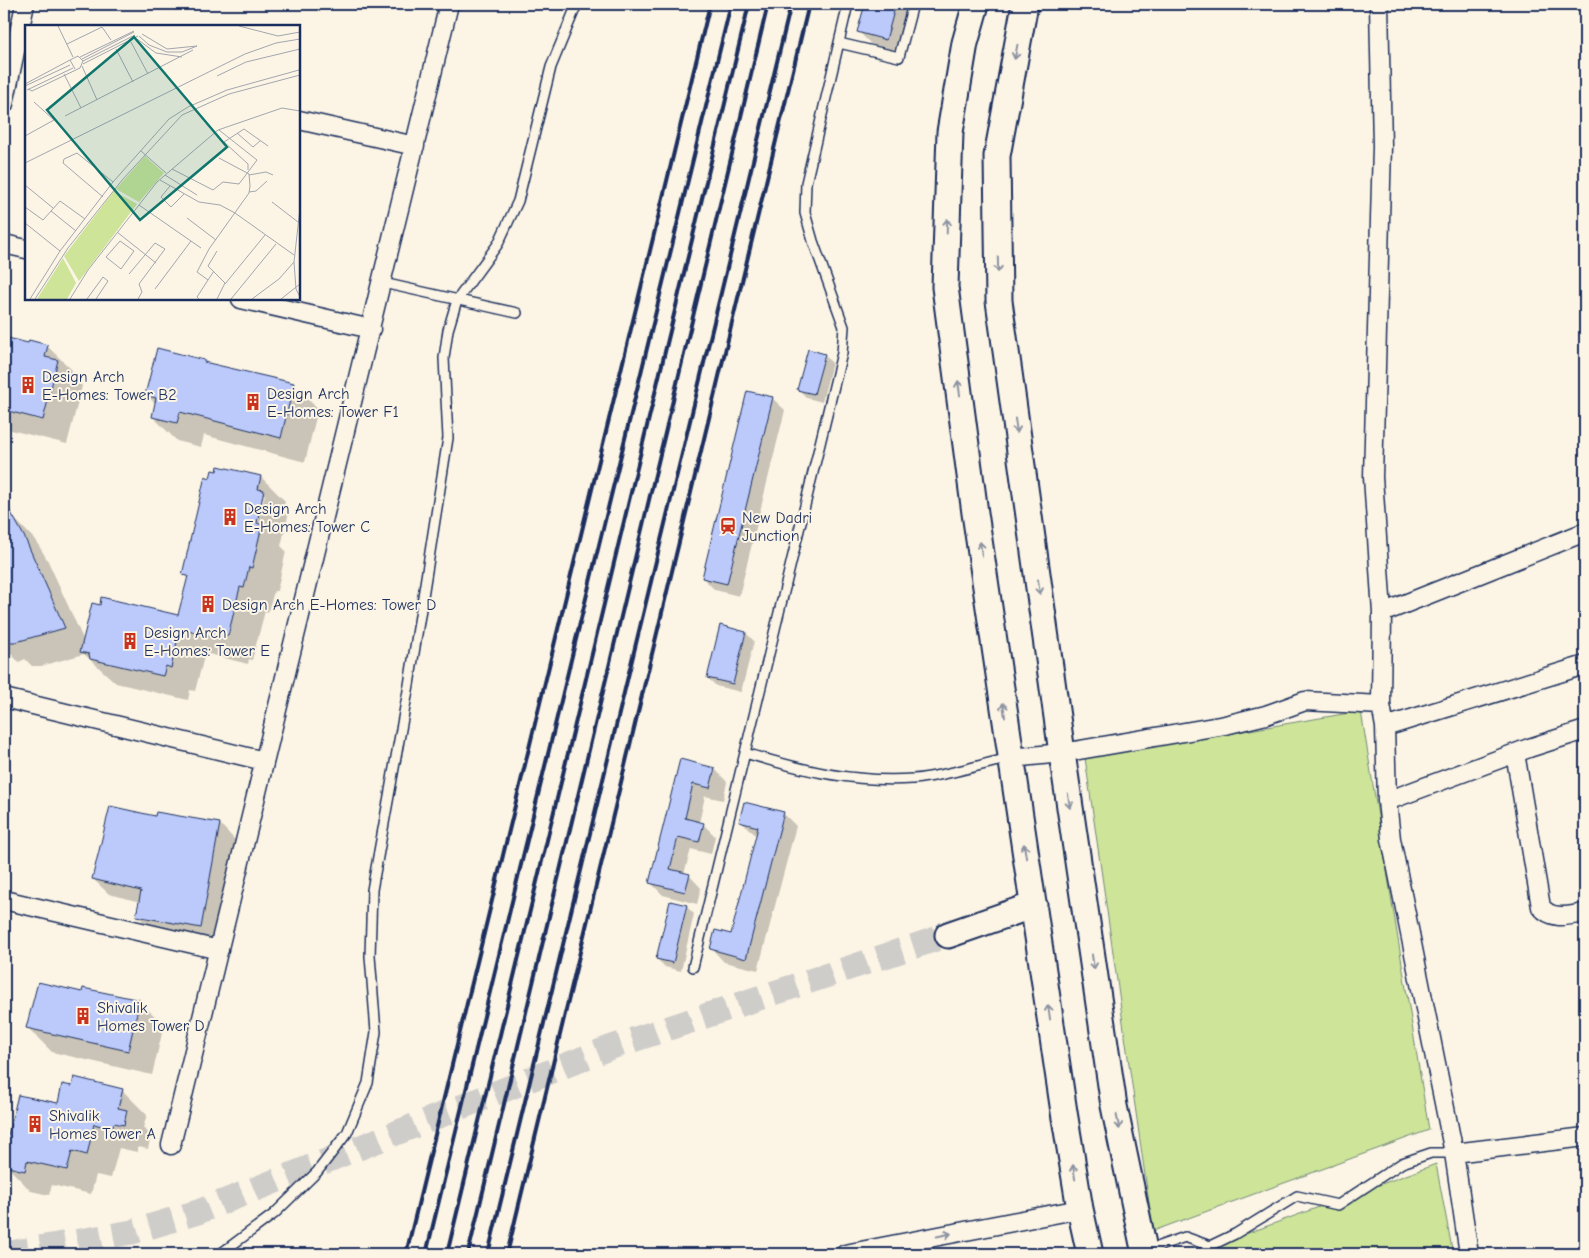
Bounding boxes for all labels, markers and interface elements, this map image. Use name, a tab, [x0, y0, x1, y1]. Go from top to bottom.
inset map	[25, 25, 300, 300]
one-way arrow	[1010, 43, 1020, 59]
one-way arrow	[942, 218, 952, 234]
one-way arrow	[994, 257, 1003, 273]
place label: Design Arch E-Homes: Tower B2	[42, 368, 177, 404]
building icon: Design Arch E-Homes: Tower B2	[18, 375, 38, 395]
one-way arrow	[953, 380, 963, 396]
place label: Design Arch E-Homes: Tower F1	[267, 385, 399, 421]
building icon: Design Arch E-Homes: Tower F1	[243, 392, 263, 412]
one-way arrow	[1012, 418, 1022, 434]
place label: Design Arch E-Homes: Tower C	[244, 500, 370, 536]
building icon: Design Arch E-Homes: Tower C	[220, 507, 240, 527]
place label: New Dadri Junction	[742, 509, 812, 545]
station icon: New Dadri Junction	[718, 516, 738, 536]
one-way arrow	[975, 541, 985, 557]
one-way arrow	[1034, 579, 1044, 595]
building icon: Design Arch E-Homes: Tower D	[198, 594, 218, 614]
place label: Design Arch E-Homes: Tower D	[222, 596, 436, 614]
place label: Design Arch E-Homes: Tower E	[144, 624, 270, 660]
building icon: Design Arch E-Homes: Tower E	[120, 631, 140, 651]
one-way arrow	[999, 702, 1009, 718]
one-way arrow	[1064, 792, 1074, 808]
one-way arrow	[1020, 843, 1030, 859]
one-way arrow	[1088, 953, 1098, 969]
place label: Shivalik Homes Tower D	[97, 999, 205, 1035]
one-way arrow	[1044, 1004, 1054, 1020]
building icon: Shivalik Homes Tower D	[73, 1006, 93, 1026]
place label: Shivalik Homes Tower A	[49, 1107, 156, 1143]
building icon: Shivalik Homes Tower A	[25, 1114, 45, 1134]
one-way arrow	[1114, 1114, 1123, 1130]
one-way arrow	[1068, 1165, 1078, 1181]
one-way arrow	[936, 1230, 952, 1239]

